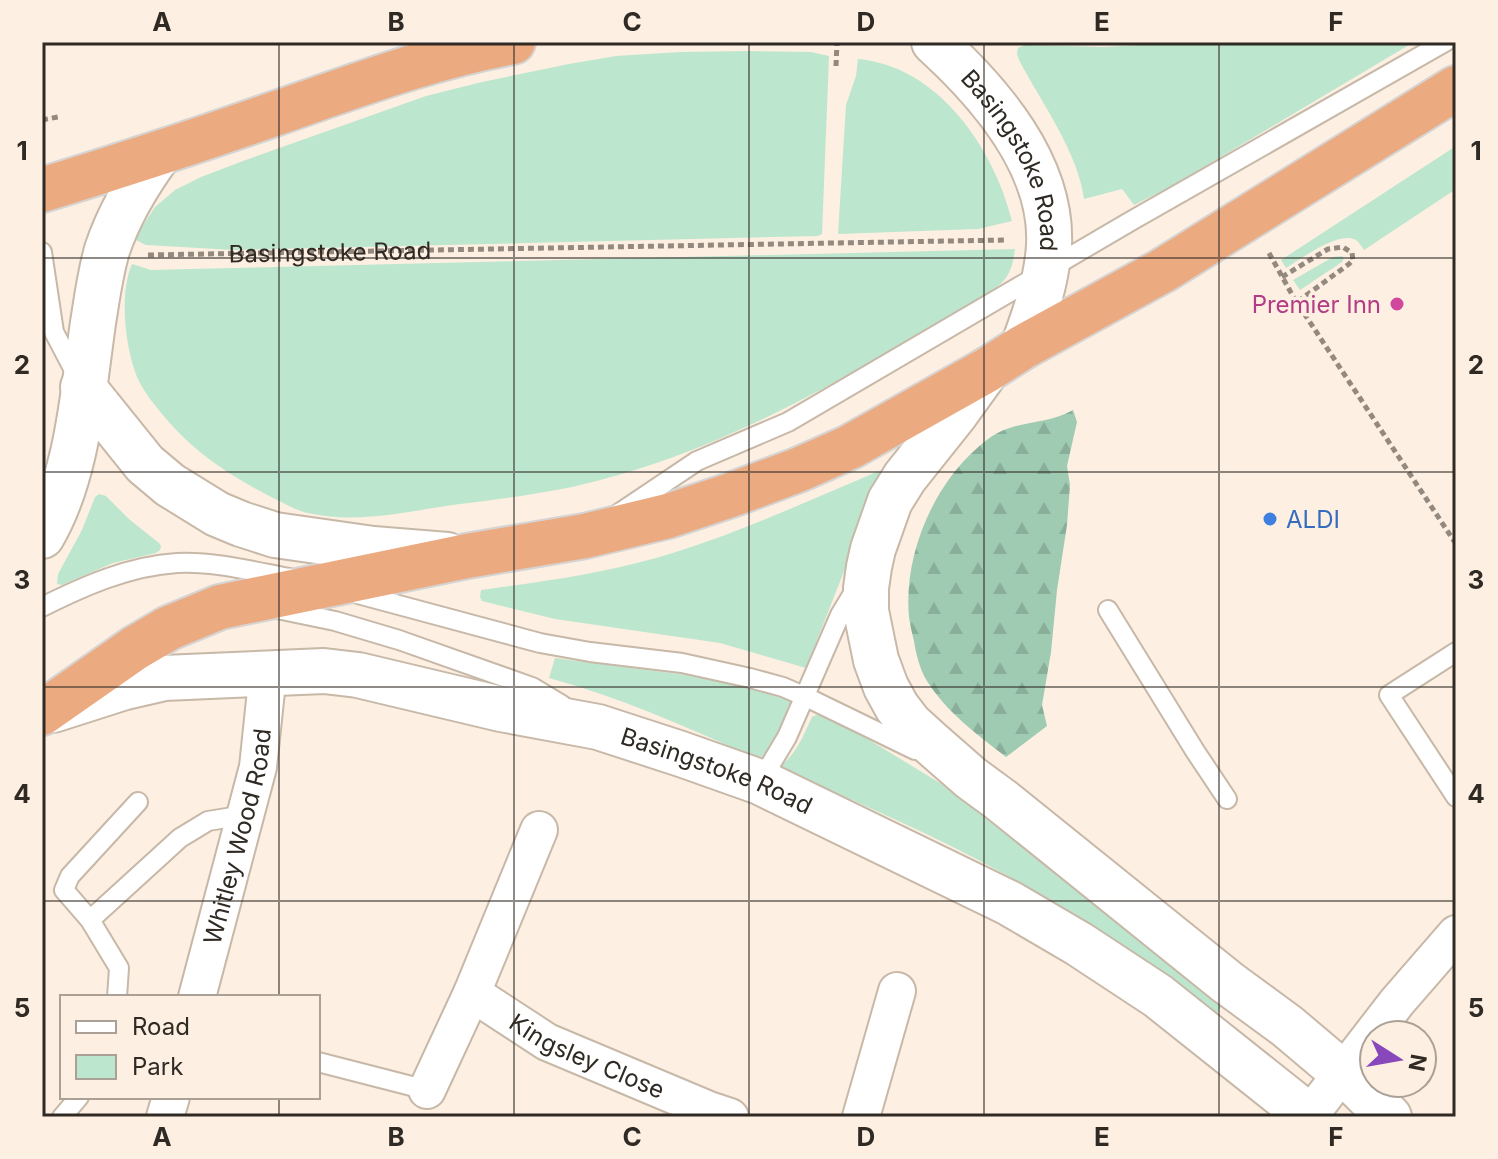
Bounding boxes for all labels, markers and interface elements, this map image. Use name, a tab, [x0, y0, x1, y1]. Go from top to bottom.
text: A	[152, 6, 172, 37]
text: B	[387, 6, 405, 37]
text: C	[622, 6, 642, 37]
text: D	[857, 6, 875, 37]
text: E	[1094, 6, 1110, 37]
text: F	[1328, 6, 1344, 37]
street label: Basingstoke Road	[955, 63, 1064, 252]
text: 1	[16, 135, 28, 166]
text: 1	[1470, 135, 1482, 166]
street label: Basingstoke Road	[228, 236, 431, 268]
place label: Premier Inn	[1252, 290, 1381, 319]
marker: Premier Inn	[1388, 295, 1406, 313]
text: 2	[14, 349, 30, 380]
text: 2	[1468, 349, 1484, 380]
place label: ALDI	[1286, 505, 1340, 534]
marker: ALDI	[1261, 510, 1279, 528]
text: 3	[14, 564, 30, 595]
text: 3	[1468, 564, 1484, 595]
street label: Basingstoke Road	[617, 721, 817, 820]
street label: Whitley Wood Road	[197, 727, 276, 947]
text: 4	[13, 778, 31, 809]
text: 4	[1467, 778, 1485, 809]
text: 5	[14, 992, 30, 1023]
text: 5	[1468, 992, 1484, 1023]
legend	[60, 995, 320, 1099]
street label: Kingsley Close	[504, 1007, 669, 1104]
text: Road	[132, 1012, 190, 1041]
north arrow	[1358, 1019, 1438, 1099]
text: Park	[132, 1052, 183, 1081]
text: N	[1403, 1052, 1432, 1074]
text: A	[152, 1121, 172, 1152]
text: B	[387, 1121, 405, 1152]
text: C	[622, 1121, 642, 1152]
text: D	[857, 1121, 875, 1152]
text: E	[1094, 1121, 1110, 1152]
text: F	[1328, 1121, 1344, 1152]

